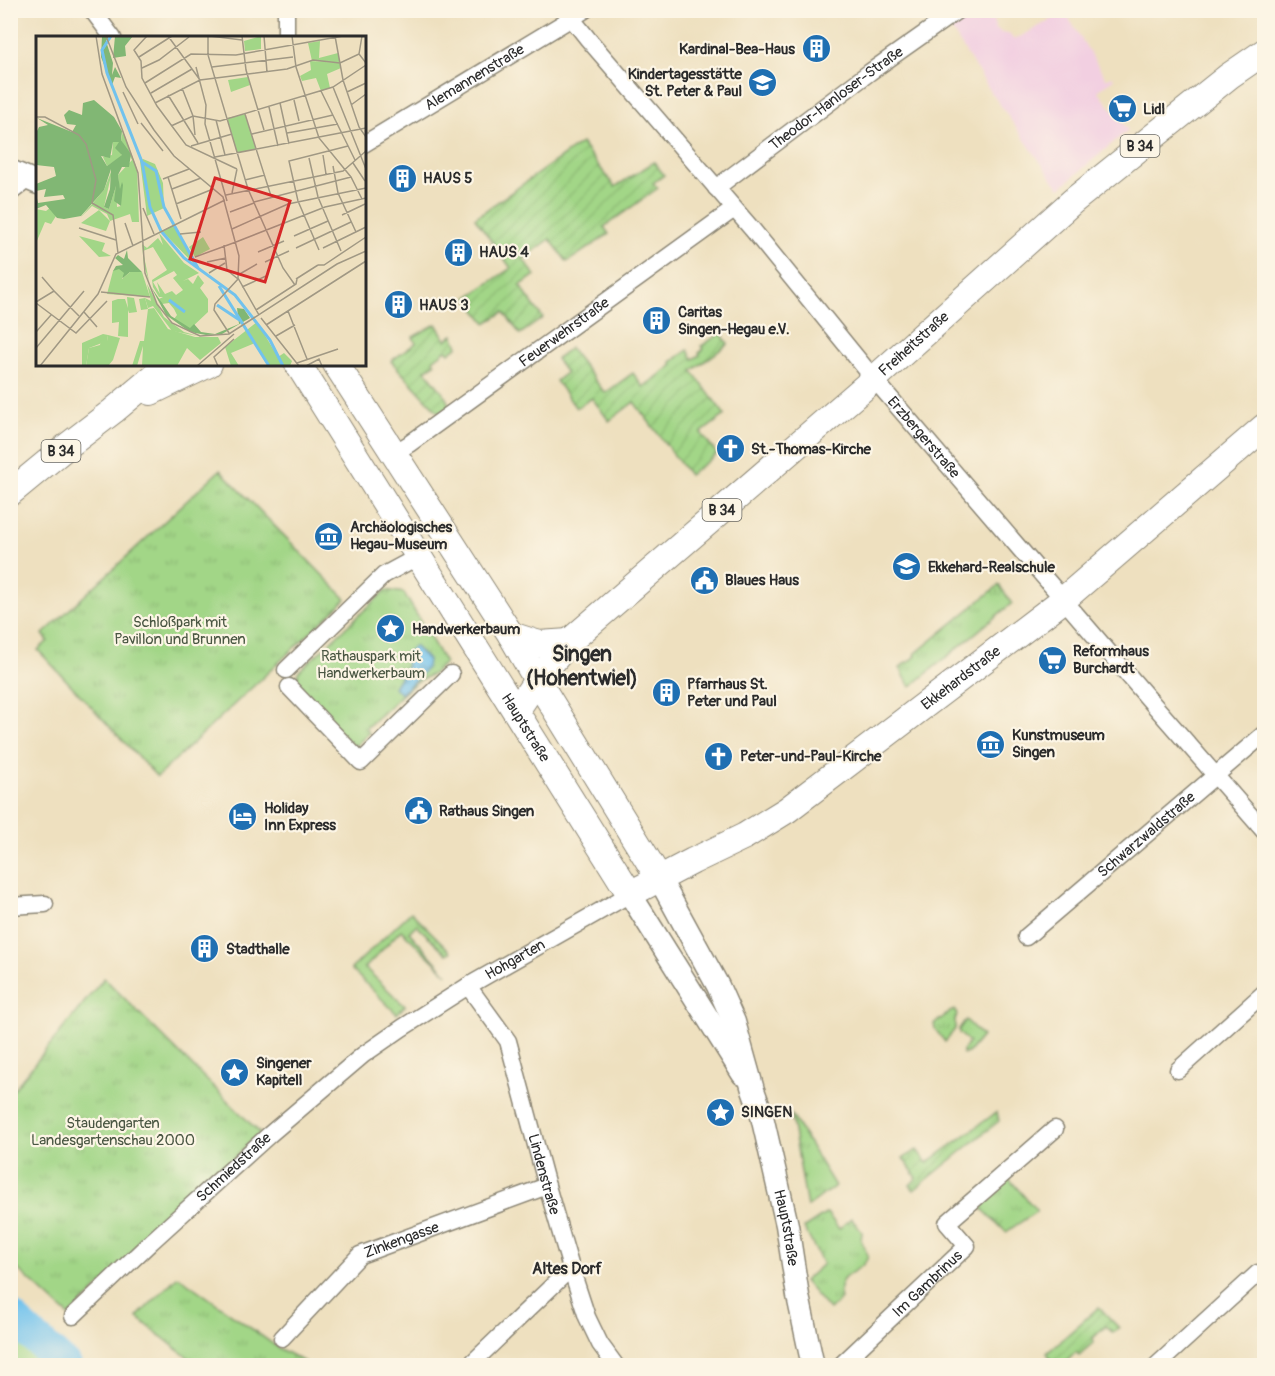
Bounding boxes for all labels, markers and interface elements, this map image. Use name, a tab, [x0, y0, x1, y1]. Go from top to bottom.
building icon: Kardinal-Bea-Haus	[800, 33, 832, 65]
inset map	[36, 36, 366, 366]
street label: Alemannenstraße	[421, 39, 528, 115]
place label: Kardinal-Bea-Haus	[679, 40, 795, 59]
street label: Theodor-Hanloser-Straße	[765, 42, 907, 154]
place label: Kindertagesstätte St. Peter & Paul	[628, 65, 743, 101]
school or university icon: Kindertagesstätte St. Peter & Paul	[747, 67, 779, 99]
supermarket icon: Lidl	[1106, 93, 1138, 125]
place label: Lidl	[1143, 100, 1165, 119]
road number: B 34	[1120, 135, 1160, 157]
building icon: HAUS 5	[386, 162, 418, 194]
place label: HAUS 5	[423, 169, 472, 188]
building icon: HAUS 4	[442, 236, 474, 268]
place label: HAUS 4	[479, 243, 529, 262]
building icon: HAUS 3	[382, 289, 414, 321]
street label: Feuerwehrstraße	[515, 293, 613, 371]
place label: HAUS 3	[419, 296, 469, 315]
place label: Caritas Singen-Hegau e.V.	[678, 303, 789, 339]
building icon: Caritas Singen-Hegau e.V.	[641, 305, 673, 337]
street label: Freiheitstraße	[874, 307, 953, 380]
street label: Erzbergerstraße	[883, 392, 965, 483]
church icon: St.-Thomas-Kirche	[714, 433, 746, 465]
road number: B 34	[42, 440, 80, 462]
place label: St.-Thomas-Kirche	[751, 440, 872, 459]
road number: B 34	[702, 499, 742, 521]
place label: Archäologisches Hegau-Museum	[350, 518, 453, 554]
museum icon: Archäologisches Hegau-Museum	[313, 520, 345, 552]
school or university icon: Ekkehard-Realschule	[891, 551, 923, 583]
place label: Ekkehard-Realschule	[928, 558, 1056, 577]
public building icon: Blaues Haus	[688, 564, 720, 596]
place label: Blaues Haus	[725, 571, 799, 590]
park label: Schloßpark mit Pavillon und Brunnen	[114, 613, 246, 649]
place icon: Handwerkerbaum	[375, 613, 407, 645]
place label: Handwerkerbaum	[412, 620, 520, 639]
district label: Singen (Hohentwiel)	[526, 641, 638, 692]
street label: Ekkehardstraße	[917, 641, 1005, 714]
place label: Reformhaus Burchardt	[1073, 642, 1149, 678]
supermarket icon: Reformhaus Burchardt	[1036, 644, 1068, 676]
park label: Rathauspark mit Handwerkerbaum	[317, 647, 425, 683]
place label: Pfarrhaus St. Peter und Paul	[687, 675, 777, 711]
building icon: Pfarrhaus St. Peter und Paul	[650, 677, 682, 709]
street label: Hauptstraße	[497, 690, 555, 766]
place label: Kunstmuseum Singen	[1012, 726, 1105, 762]
museum icon: Kunstmuseum Singen	[975, 728, 1007, 760]
church icon: Peter-und-Paul-Kirche	[703, 740, 735, 772]
place label: Peter-und-Paul-Kirche	[740, 747, 882, 766]
street label: Schwarzwaldstraße	[1093, 787, 1199, 881]
public building icon: Rathaus Singen	[402, 795, 434, 827]
place label: Holiday Inn Express	[264, 799, 336, 835]
hotel icon: Holiday Inn Express	[227, 801, 259, 833]
place label: Rathaus Singen	[439, 802, 535, 821]
building icon: Stadthalle	[189, 933, 221, 965]
street label: Hohgarten	[482, 935, 548, 984]
place label: Stadthalle	[226, 940, 290, 959]
place label: Singener Kapitell	[256, 1054, 312, 1090]
place icon: Singener Kapitell	[219, 1056, 251, 1088]
place icon: SINGEN	[704, 1096, 736, 1128]
place label: SINGEN	[741, 1103, 792, 1122]
park label: Staudengarten Landesgartenschau 2000	[31, 1114, 195, 1150]
street label: Schmiedstraße	[192, 1128, 276, 1206]
street label: Lindenstraße	[524, 1132, 565, 1217]
street label: Hauptstraße	[770, 1188, 803, 1268]
street label: Zinkengasse	[361, 1217, 442, 1262]
street label: Im Gambrinus	[888, 1246, 966, 1321]
district label: Altes Dorf	[532, 1259, 602, 1279]

